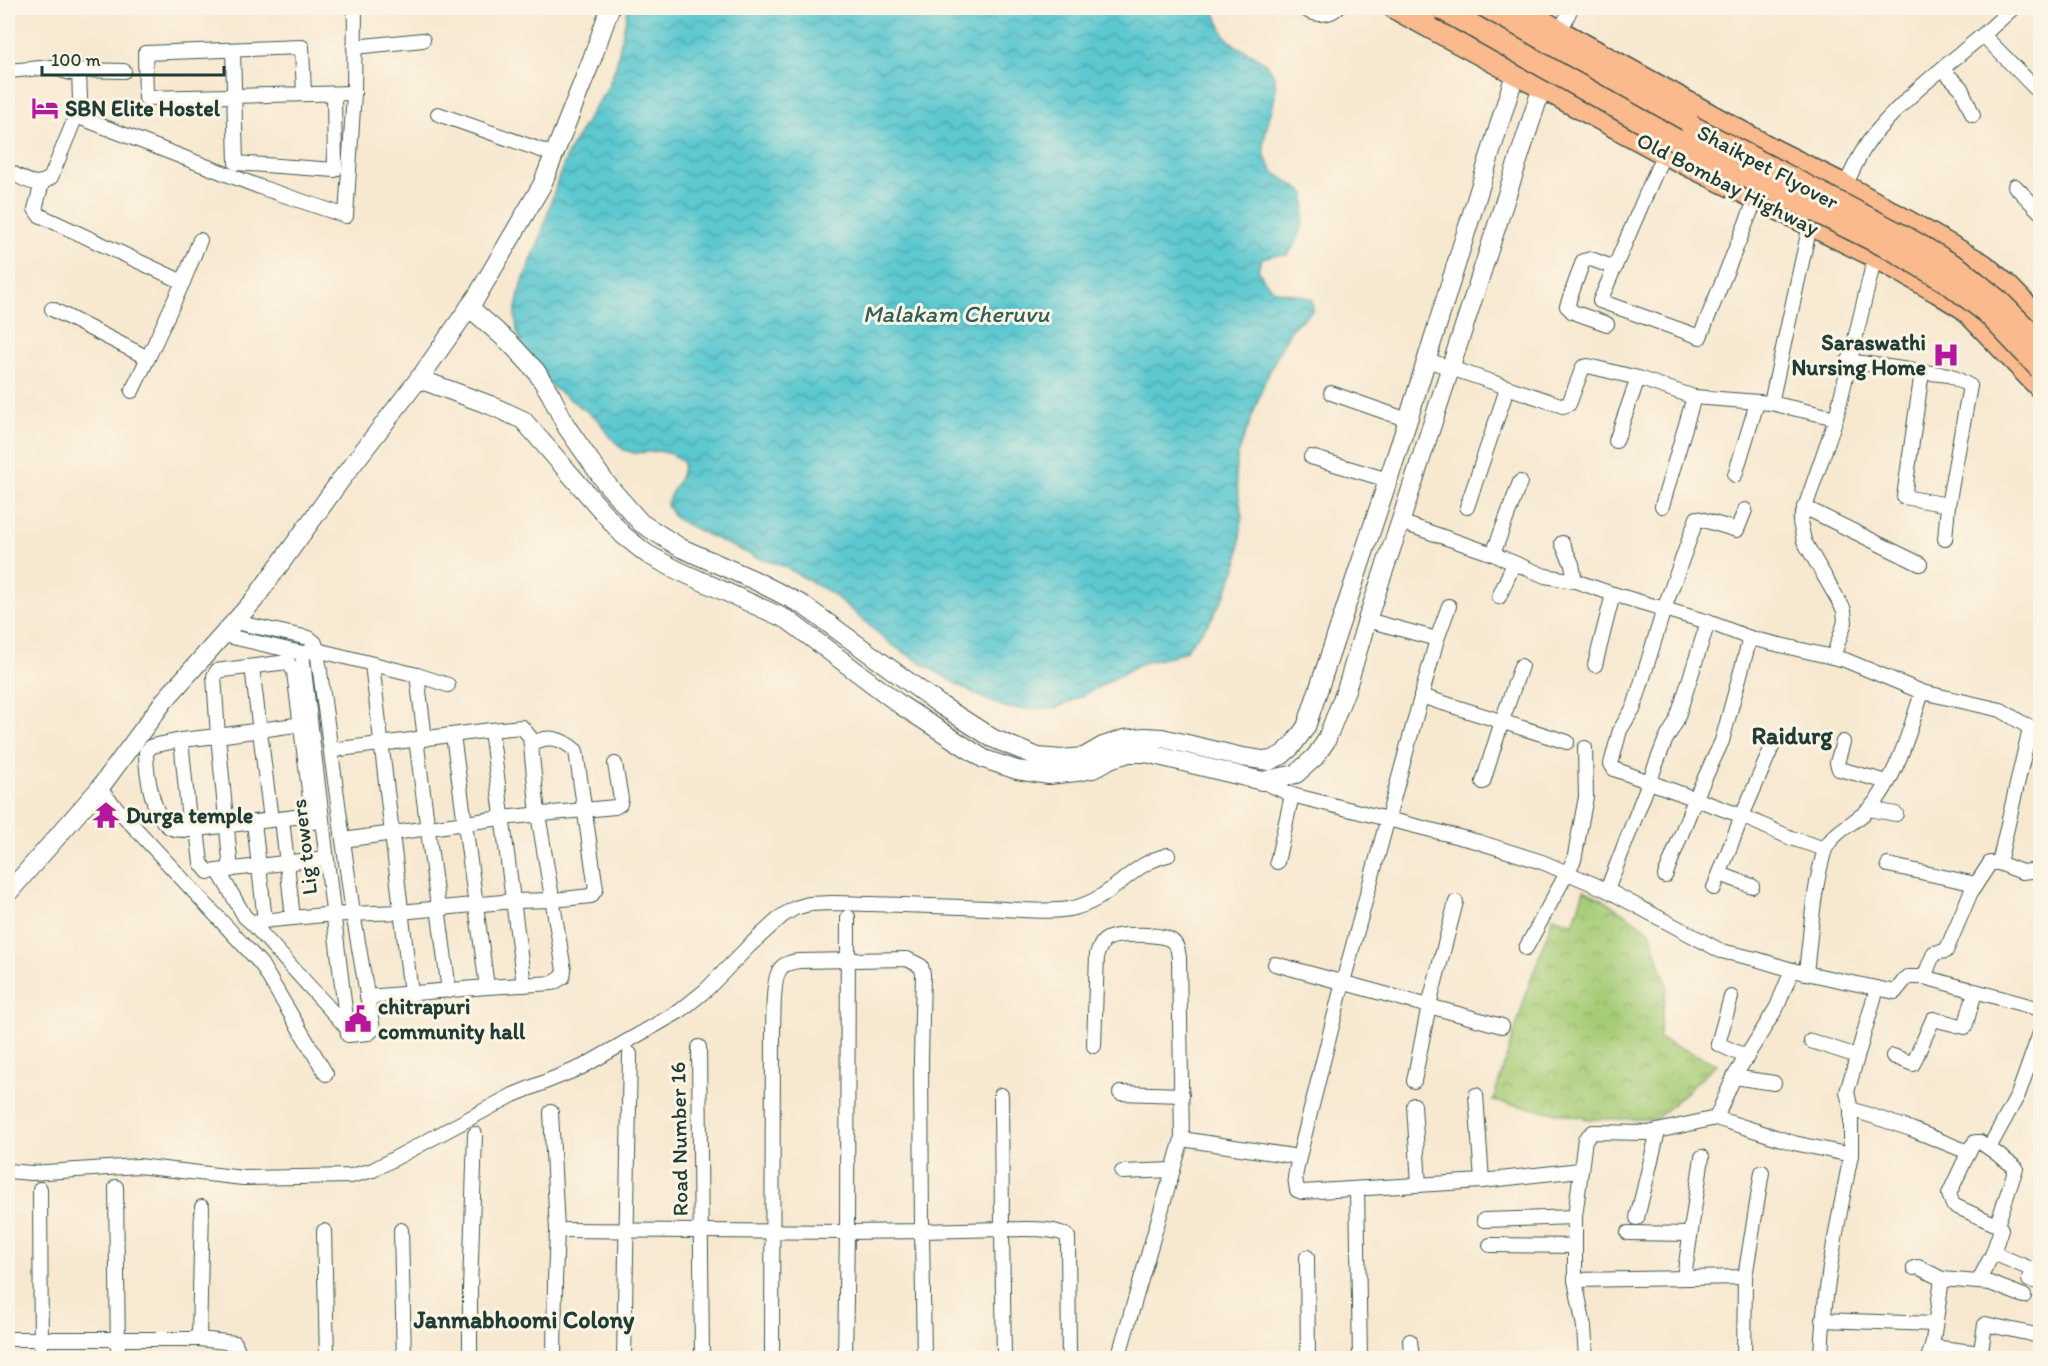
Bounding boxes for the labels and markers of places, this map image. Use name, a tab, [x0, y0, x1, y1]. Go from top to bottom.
hotel icon: SBN Elite Hostel	[30, 93, 60, 123]
place label: SBN Elite Hostel	[65, 95, 221, 122]
place label: Saraswathi Nursing Home	[1792, 329, 1926, 381]
hospital icon: Saraswathi Nursing Home	[1931, 340, 1961, 370]
temple icon: Durga temple	[91, 800, 121, 830]
place label: Durga temple	[126, 802, 253, 829]
place label: chitrapuri community hall	[378, 993, 526, 1045]
public building icon: chitrapuri community hall	[343, 1004, 373, 1034]

